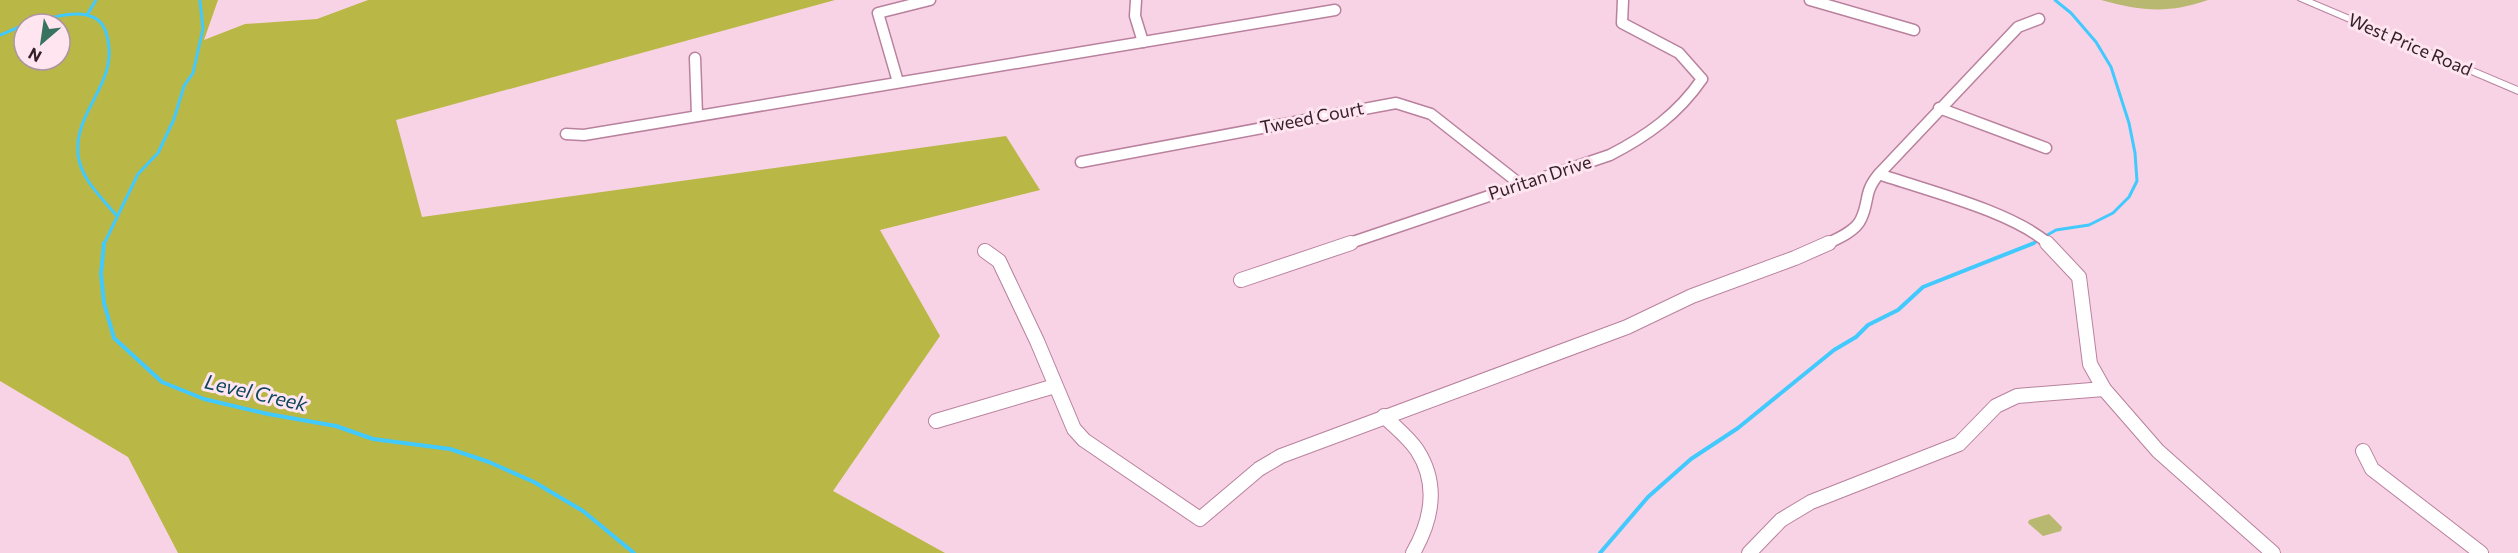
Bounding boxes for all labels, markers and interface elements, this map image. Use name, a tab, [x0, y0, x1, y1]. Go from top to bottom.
street label: West Price Road	[2345, 8, 2476, 80]
north arrow	[12, 12, 72, 72]
text: N	[25, 44, 44, 67]
street label: Tweed Court	[1258, 96, 1365, 138]
street label: Puritan Drive	[1485, 150, 1594, 204]
water label: Level Creek	[203, 369, 311, 416]

